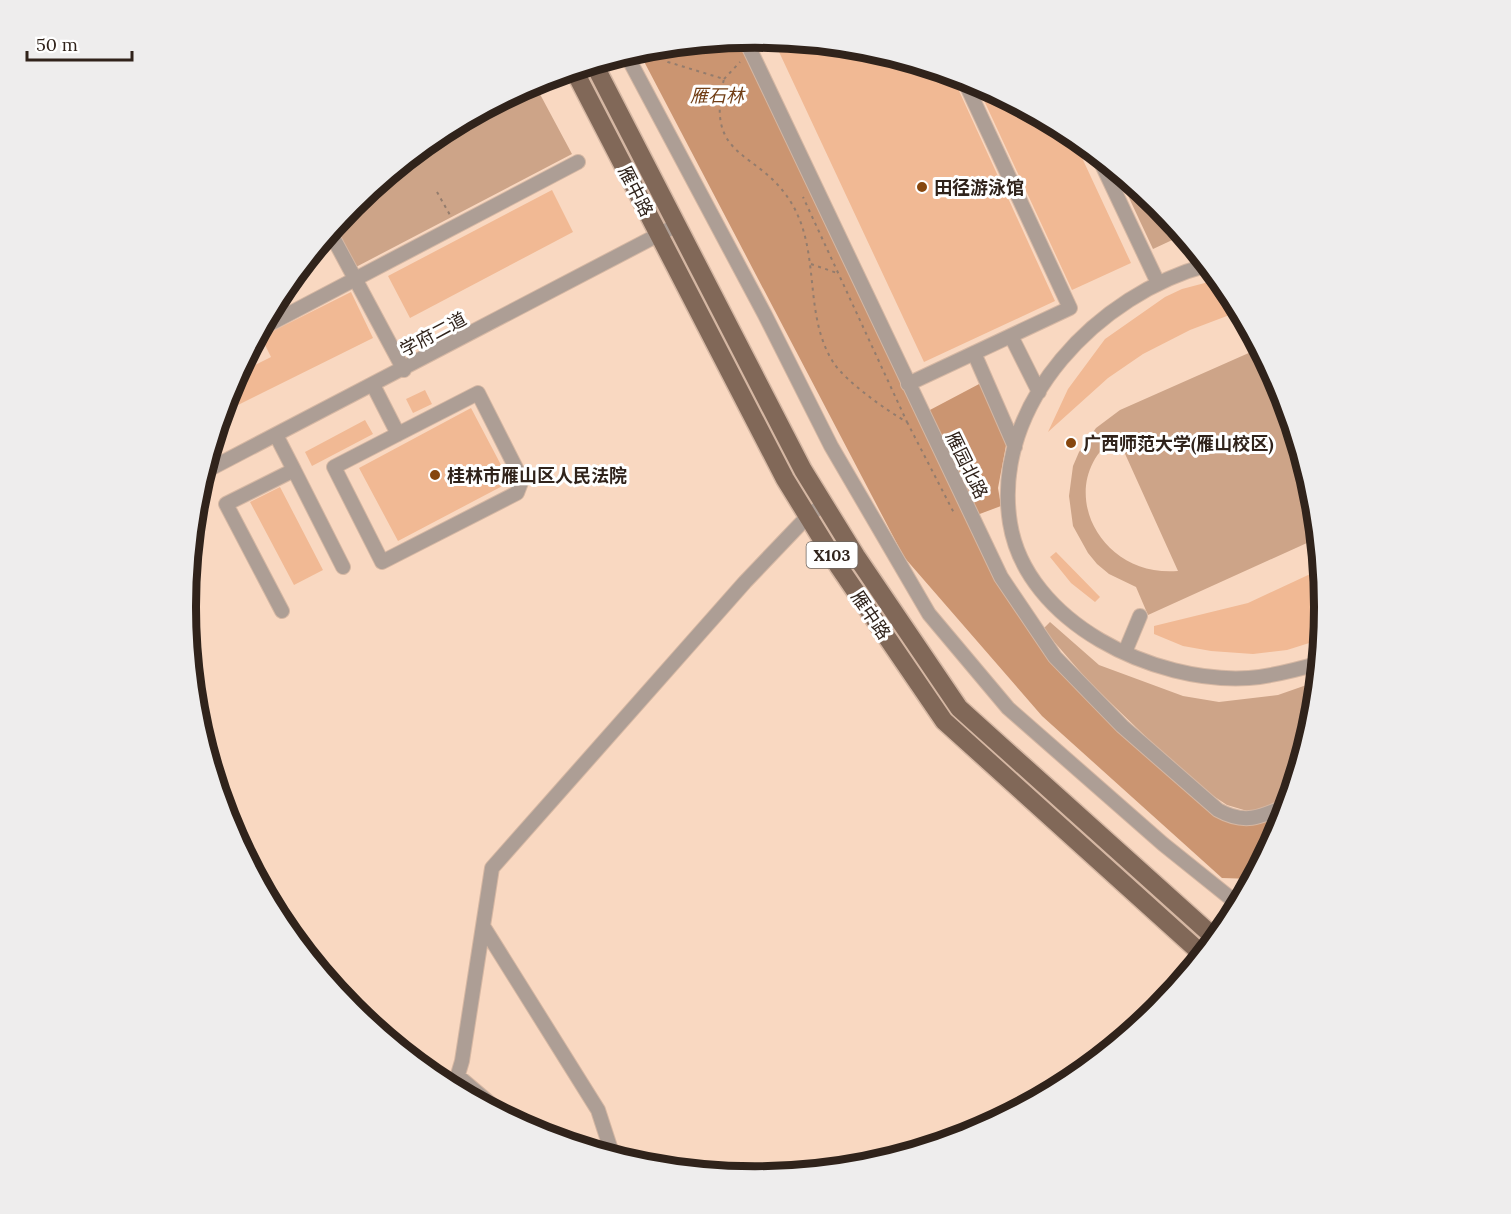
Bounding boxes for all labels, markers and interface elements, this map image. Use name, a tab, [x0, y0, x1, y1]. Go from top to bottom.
scale bar	[27, 24, 132, 62]
text: 50 m	[36, 33, 78, 56]
park label: 雁石林	[690, 84, 746, 107]
street label: 雁中路	[613, 162, 659, 220]
place label: 田径游泳馆	[934, 176, 1024, 199]
marker: 田径游泳馆	[915, 180, 929, 194]
street label: 学府二道	[396, 307, 470, 361]
street label: 雁园北路	[941, 428, 993, 502]
place label: 广西师范大学(雁山校区)	[1083, 432, 1274, 455]
marker: 广西师范大学(雁山校区)	[1064, 436, 1078, 450]
place label: 桂林市雁山区人民法院	[447, 464, 627, 487]
marker: 桂林市雁山区人民法院	[428, 468, 442, 482]
road number: X103	[806, 542, 858, 568]
street label: 雁中路	[846, 586, 896, 644]

